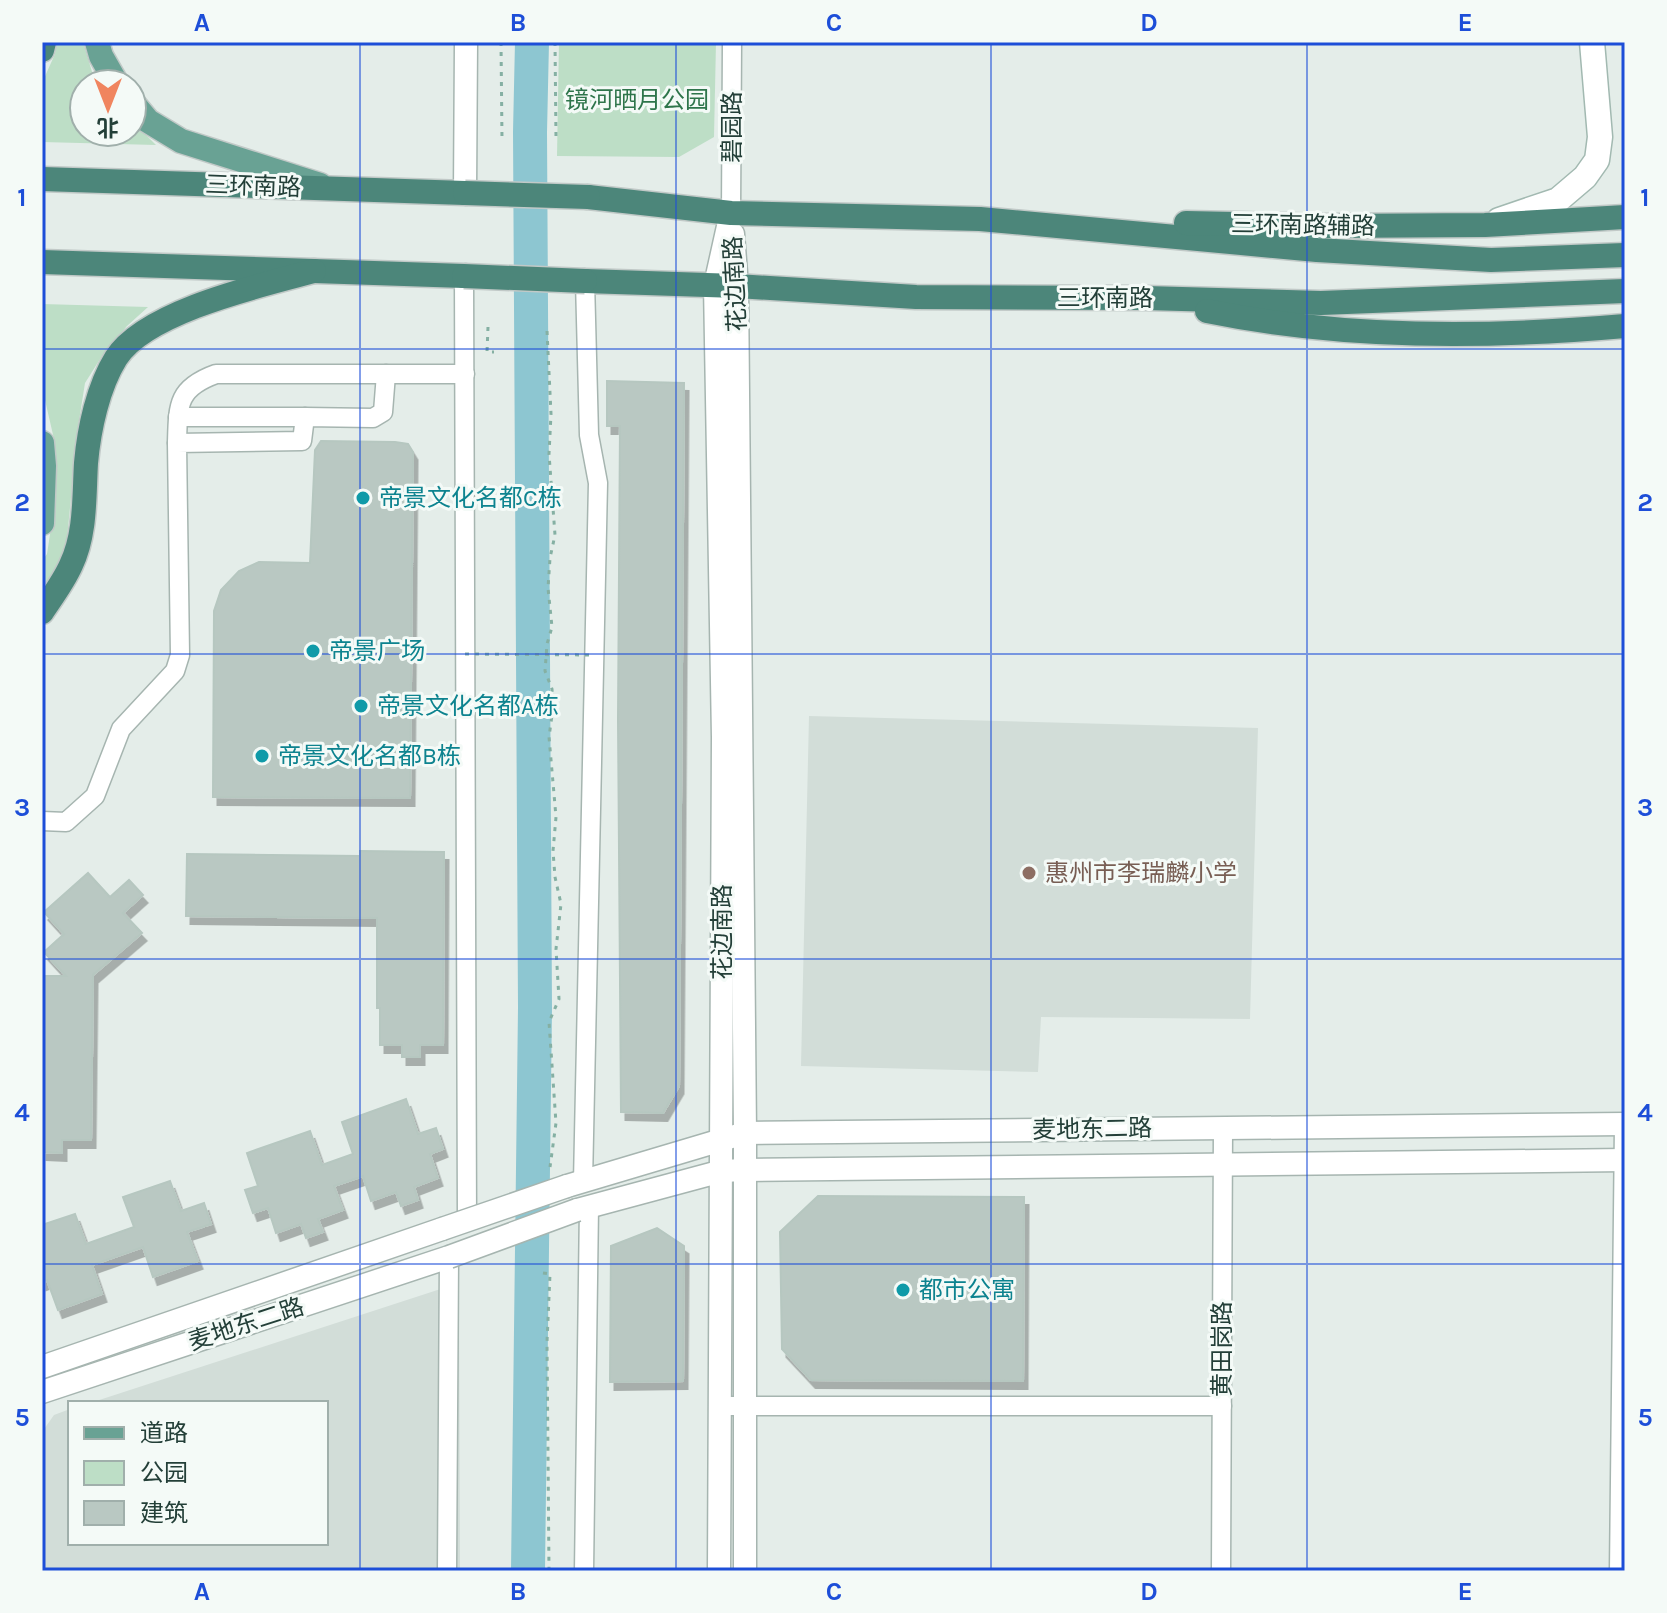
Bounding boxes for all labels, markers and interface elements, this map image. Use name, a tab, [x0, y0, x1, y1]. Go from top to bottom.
text: A	[194, 7, 210, 38]
text: B	[510, 7, 526, 38]
text: C	[826, 7, 842, 38]
text: D	[1140, 7, 1158, 38]
text: E	[1457, 7, 1473, 38]
north arrow	[68, 68, 148, 148]
park label: 镜河晒月公园	[565, 86, 709, 114]
street label: 碧园路	[718, 91, 746, 163]
text: 北	[97, 114, 119, 140]
street label: 三环南路	[205, 170, 301, 202]
text: 1	[17, 182, 27, 213]
text: 1	[1640, 182, 1650, 213]
street label: 三环南路辅路	[1231, 210, 1375, 240]
street label: 花边南路	[719, 235, 751, 333]
street label: 三环南路	[1057, 284, 1153, 312]
place label: 帝景文化名都C栋	[379, 484, 562, 512]
text: 2	[14, 487, 30, 518]
text: 2	[1637, 487, 1653, 518]
marker: 帝景文化名都C栋	[354, 489, 372, 507]
place label: 帝景广场	[329, 637, 425, 665]
marker: 帝景广场	[304, 642, 322, 660]
place label: 帝景文化名都A栋	[377, 692, 559, 720]
marker: 帝景文化名都A栋	[352, 697, 370, 715]
place label: 帝景文化名都B栋	[278, 742, 461, 770]
marker: 帝景文化名都B栋	[253, 747, 271, 765]
text: 3	[14, 792, 30, 823]
text: 3	[1637, 792, 1653, 823]
place label: 惠州市李瑞麟小学	[1045, 859, 1237, 887]
marker: 惠州市李瑞麟小学	[1020, 864, 1038, 882]
street label: 花边南路	[708, 884, 736, 980]
text: 4	[14, 1097, 30, 1128]
text: 4	[1637, 1097, 1653, 1128]
street label: 麦地东二路	[1032, 1114, 1152, 1144]
place label: 都市公寓	[919, 1276, 1015, 1304]
marker: 都市公寓	[894, 1281, 912, 1299]
street label: 麦地东二路	[185, 1292, 307, 1356]
street label: 黄田岗路	[1208, 1301, 1236, 1397]
legend	[68, 1401, 328, 1545]
text: 5	[14, 1402, 30, 1433]
text: 5	[1637, 1402, 1653, 1433]
text: 道路	[140, 1419, 188, 1447]
text: 公园	[140, 1459, 188, 1487]
text: 建筑	[140, 1499, 188, 1527]
text: A	[194, 1576, 210, 1607]
text: B	[510, 1576, 526, 1607]
text: C	[826, 1576, 842, 1607]
text: D	[1140, 1576, 1158, 1607]
text: E	[1457, 1576, 1473, 1607]

